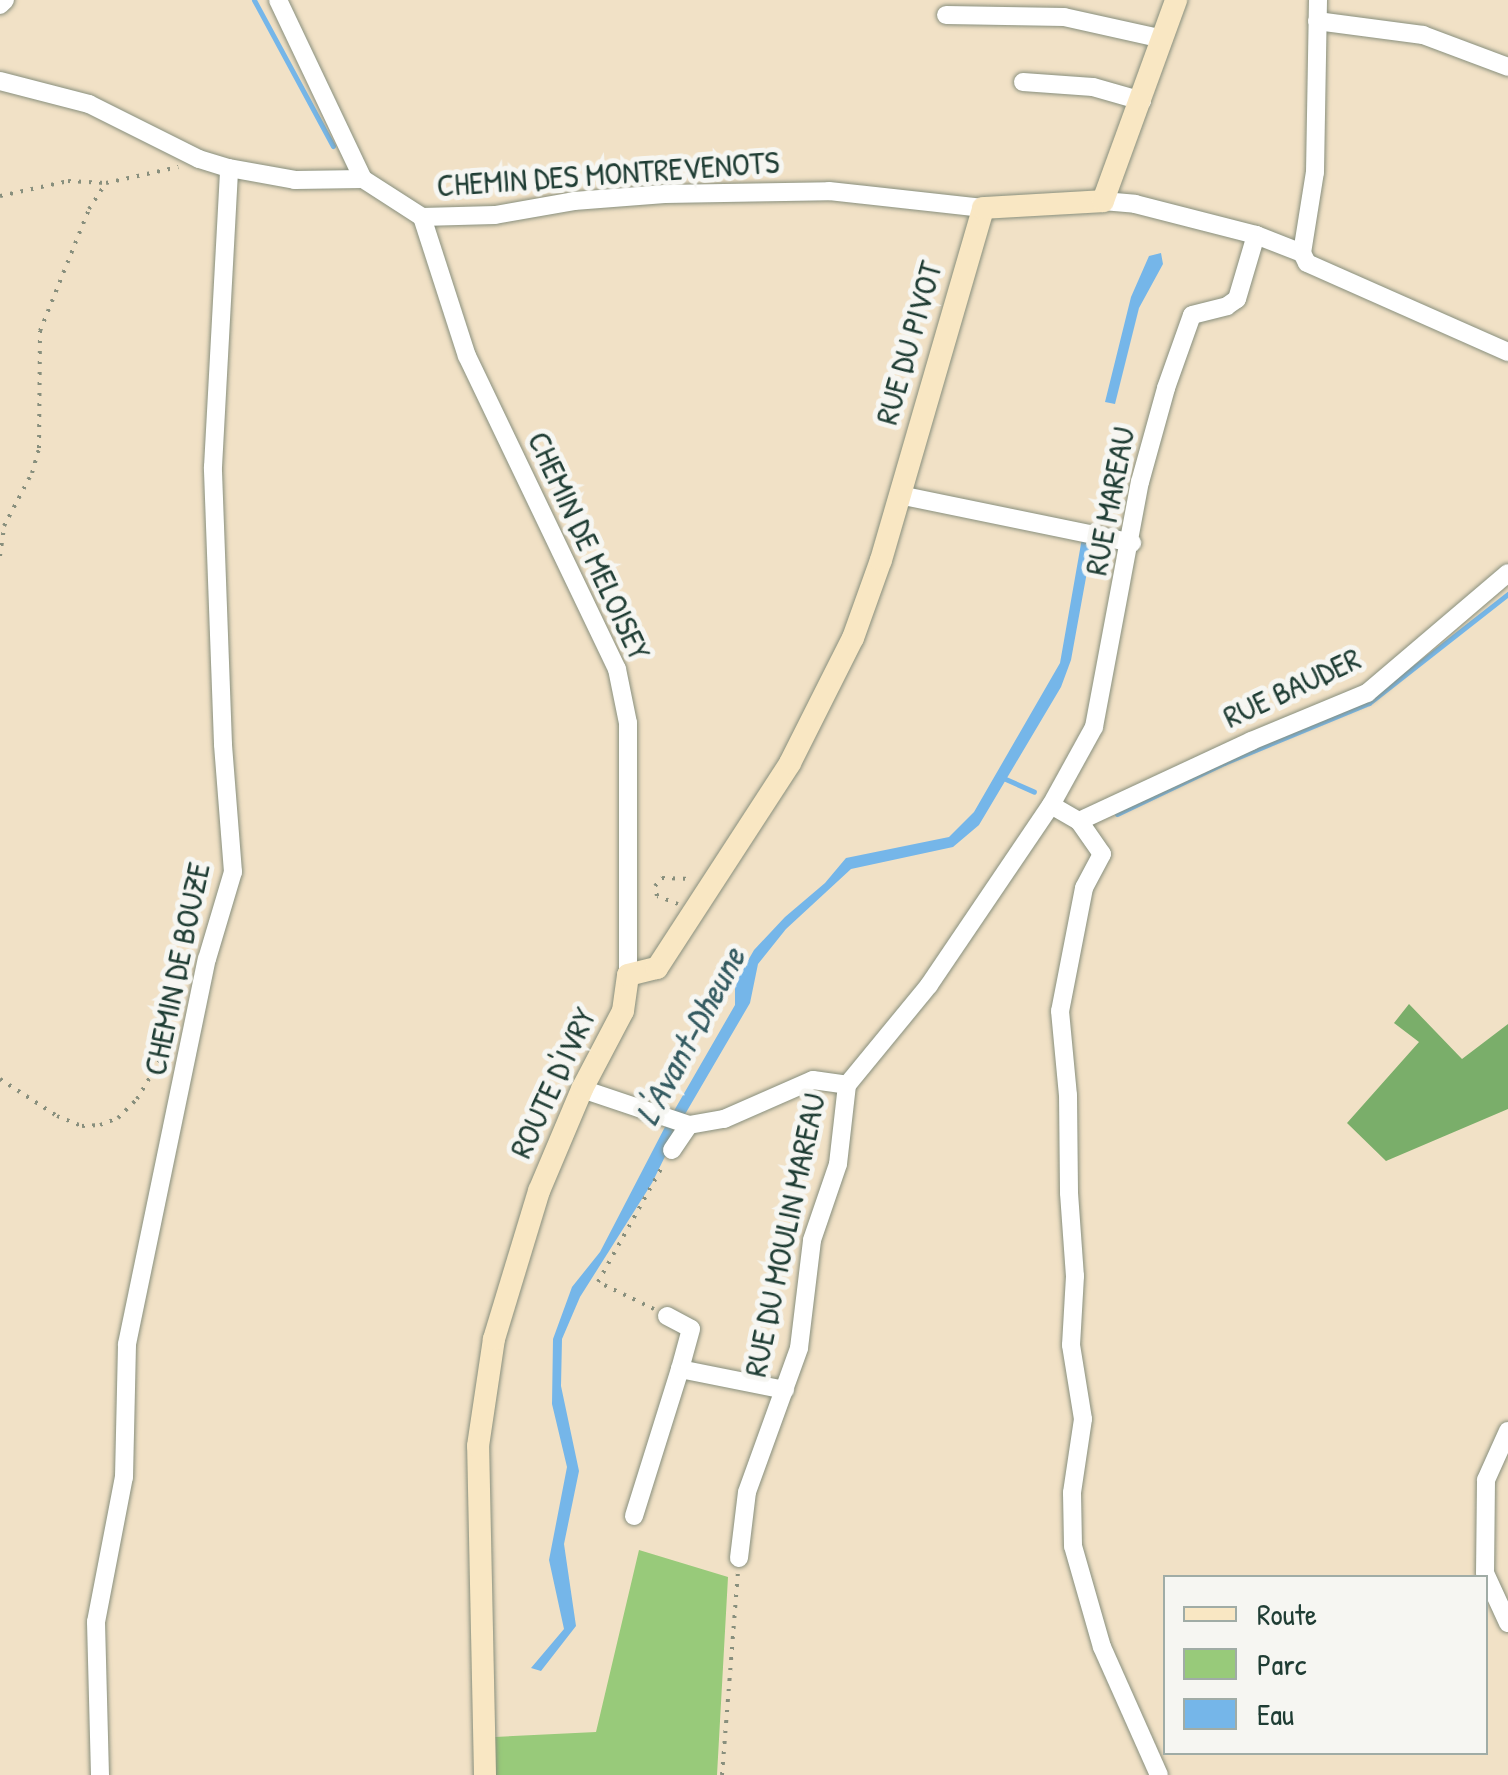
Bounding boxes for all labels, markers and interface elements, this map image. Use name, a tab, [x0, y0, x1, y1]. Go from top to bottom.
street label: CHEMIN DES MONTREVENOTS	[436, 143, 780, 205]
street label: RUE DU PIVOT	[867, 257, 951, 429]
street label: RUE MAREAU	[1077, 424, 1143, 578]
street label: CHEMIN DE MELOISEY	[519, 426, 659, 666]
street label: RUE BAUDER	[1217, 640, 1367, 736]
street label: CHEMIN DE BOUZE	[136, 859, 218, 1079]
water label: L'Avant-Dheune	[626, 940, 754, 1132]
street label: ROUTE D'IVRY	[502, 1002, 604, 1164]
street label: RUE DU MOULIN MAREAU	[736, 1090, 834, 1380]
legend	[1163, 1575, 1488, 1755]
text: Route	[1257, 1594, 1317, 1634]
text: Parc	[1257, 1644, 1306, 1684]
text: Eau	[1257, 1694, 1294, 1734]

